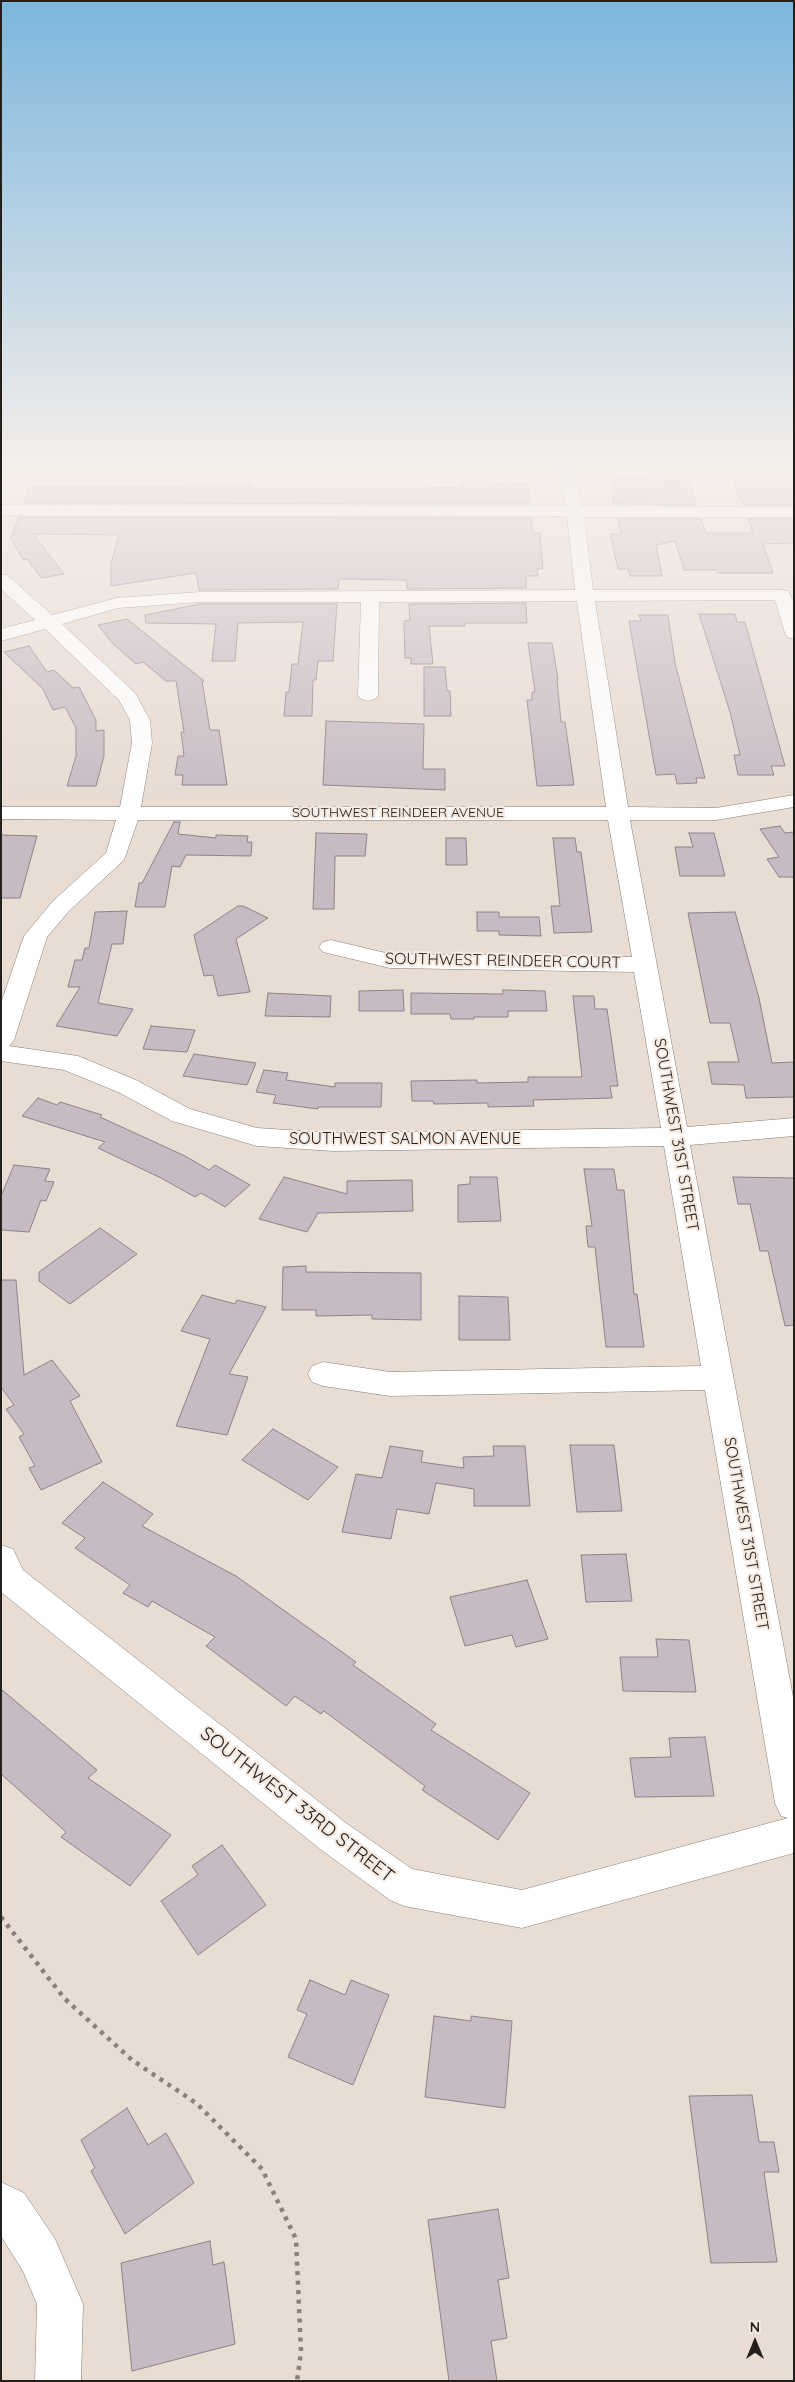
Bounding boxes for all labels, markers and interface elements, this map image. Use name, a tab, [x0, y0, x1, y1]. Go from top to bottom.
street label: SOUTHWEST REINDEER AVENUE	[292, 805, 504, 821]
street label: SOUTHWEST REINDEER COURT	[385, 949, 621, 973]
street label: SOUTHWEST 31ST STREET	[650, 1037, 702, 1233]
street label: SOUTHWEST SALMON AVENUE	[289, 1129, 521, 1149]
street label: SOUTHWEST 31ST STREET	[720, 1436, 772, 1632]
street label: SOUTHWEST 33RD STREET	[195, 1722, 399, 1888]
north arrow	[730, 2317, 780, 2367]
text: N	[750, 2318, 760, 2336]

